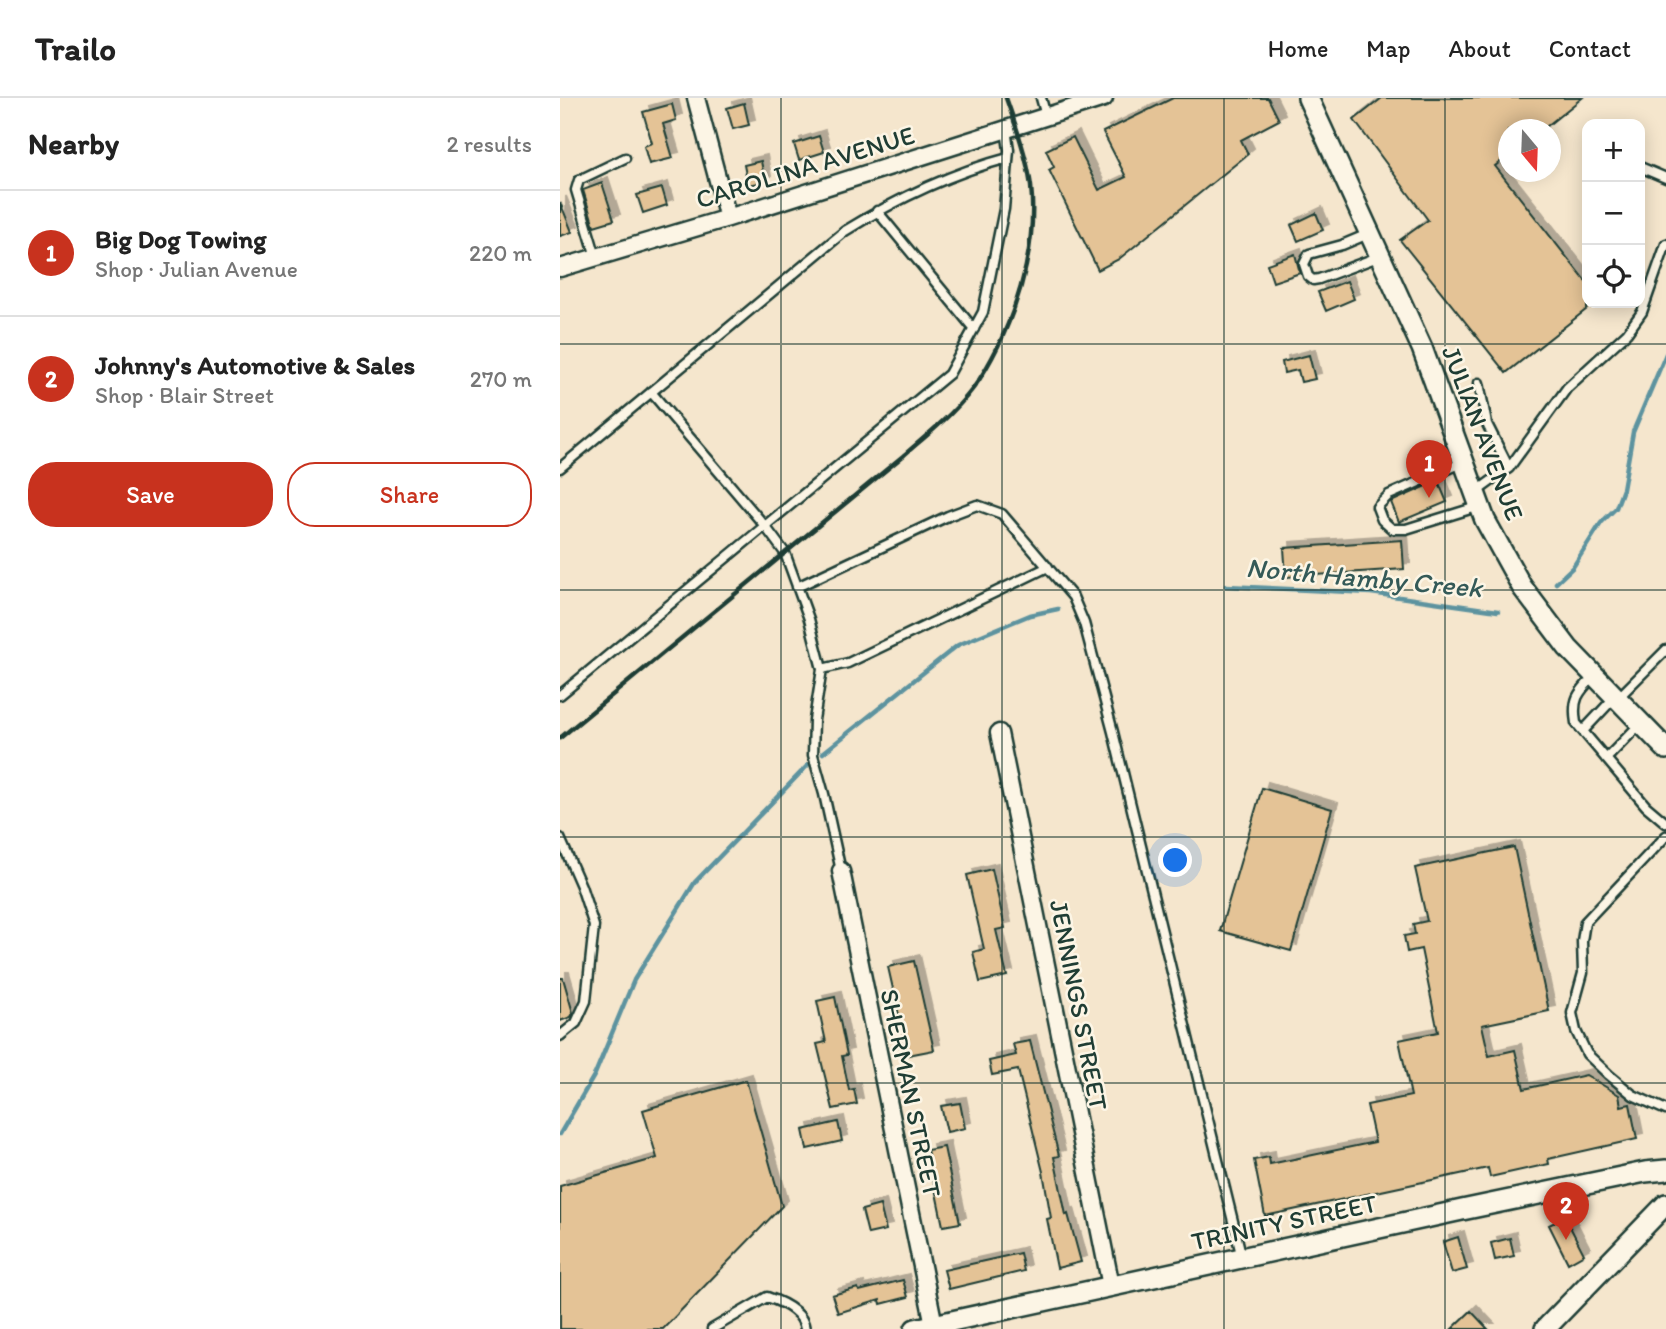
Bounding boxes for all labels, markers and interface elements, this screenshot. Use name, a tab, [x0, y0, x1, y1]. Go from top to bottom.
text: Trailo	[35, 29, 116, 68]
text: Home	[1268, 34, 1328, 63]
text: Map	[1366, 34, 1410, 63]
text: About	[1448, 34, 1511, 63]
text: Contact	[1549, 34, 1631, 63]
street label: CAROLINA AVENUE	[692, 119, 918, 215]
north arrow	[1498, 119, 1561, 182]
map controls	[1582, 119, 1645, 308]
button: +	[1582, 119, 1645, 182]
text: Nearby	[28, 125, 119, 162]
text: 2 results	[446, 130, 532, 158]
button: −	[1582, 182, 1645, 245]
text: Big Dog Towing	[95, 223, 266, 255]
text: 1	[46, 239, 56, 267]
text: 220 m	[469, 239, 532, 267]
button: locate	[1582, 245, 1645, 308]
text: Shop · Julian Avenue	[95, 255, 298, 283]
street label: JULIAN AVENUE	[1435, 341, 1531, 525]
text: Johnny's Automotive & Sales	[95, 349, 415, 381]
text: 2	[45, 365, 57, 393]
text: 270 m	[470, 365, 532, 393]
text: Shop · Blair Street	[95, 381, 274, 409]
pin: 1	[1406, 440, 1452, 498]
button: Save	[28, 462, 273, 527]
button: Share	[287, 462, 532, 527]
water label: North Hamby Creek	[1245, 550, 1485, 604]
your location	[1158, 843, 1192, 877]
street label: JENNINGS STREET	[1043, 897, 1115, 1113]
street label: SHERMAN STREET	[873, 986, 949, 1200]
pin: 2	[1543, 1182, 1589, 1240]
street label: TRINITY STREET	[1188, 1187, 1380, 1257]

